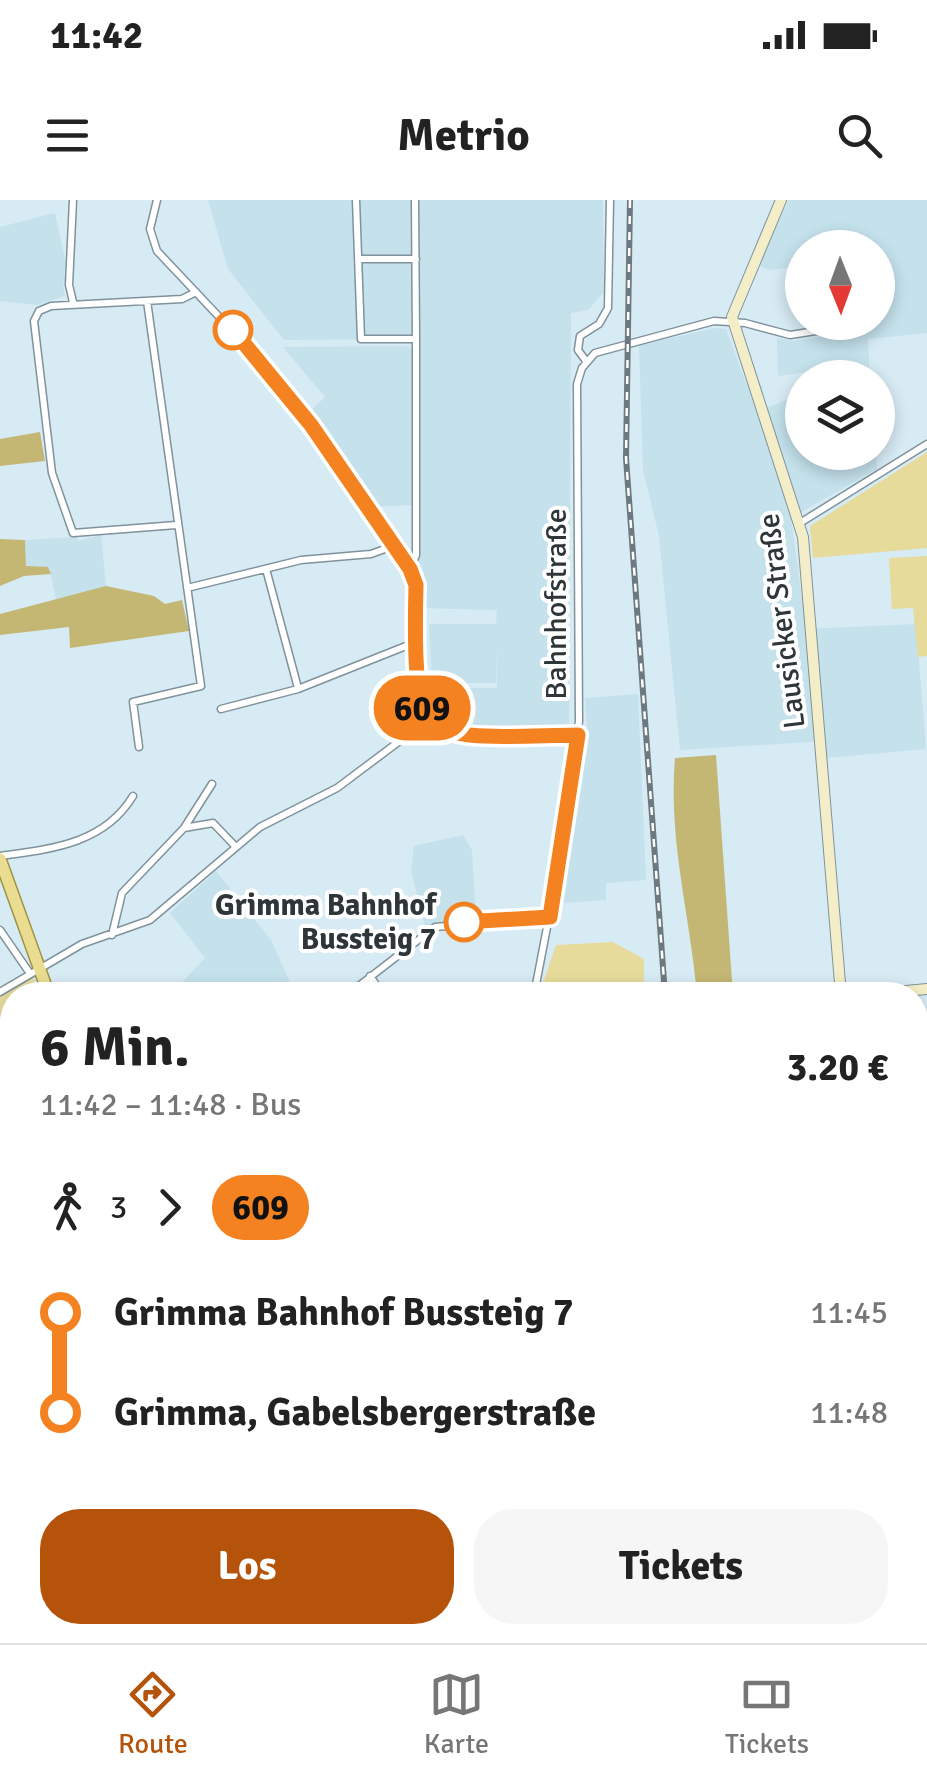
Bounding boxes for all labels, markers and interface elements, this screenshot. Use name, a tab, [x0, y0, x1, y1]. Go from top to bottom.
text: 11:42	[50, 12, 143, 59]
icon: menu	[40, 108, 95, 163]
text: Metrio	[397, 108, 530, 163]
icon: search	[832, 108, 887, 163]
north arrow	[785, 230, 895, 340]
map controls	[785, 230, 895, 470]
unlabelled marker	[214, 311, 252, 349]
button: layers	[785, 360, 895, 470]
street label: Bahnhofstraße	[538, 508, 575, 700]
street label: Lausicker Straße	[750, 511, 814, 731]
line badge: 609	[364, 676, 480, 740]
text: 609	[394, 687, 450, 730]
place label: Grimma Bahnhof Bussteig 7	[215, 887, 438, 958]
marker: Grimma Bahnhof Bussteig 7	[445, 903, 483, 941]
text: 6 Min.	[40, 1013, 190, 1081]
text: 3.20 €	[787, 1044, 888, 1091]
text: 11:42 – 11:48 · Bus	[40, 1085, 301, 1124]
icon: walk	[40, 1180, 95, 1235]
icon: forward	[142, 1180, 197, 1235]
text: 609	[232, 1186, 289, 1229]
text: 3	[110, 1188, 127, 1227]
text: Grimma Bahnhof Bussteig 7	[114, 1289, 573, 1336]
text: 11:45	[810, 1293, 888, 1332]
text: Grimma, Gabelsbergerstraße	[114, 1389, 596, 1436]
text: 11:48	[810, 1393, 888, 1432]
button: Los	[40, 1509, 454, 1624]
button: Tickets	[474, 1509, 888, 1624]
tab: Route	[118, 1667, 188, 1761]
tab: Karte	[424, 1667, 489, 1761]
tab: Tickets	[725, 1667, 809, 1761]

